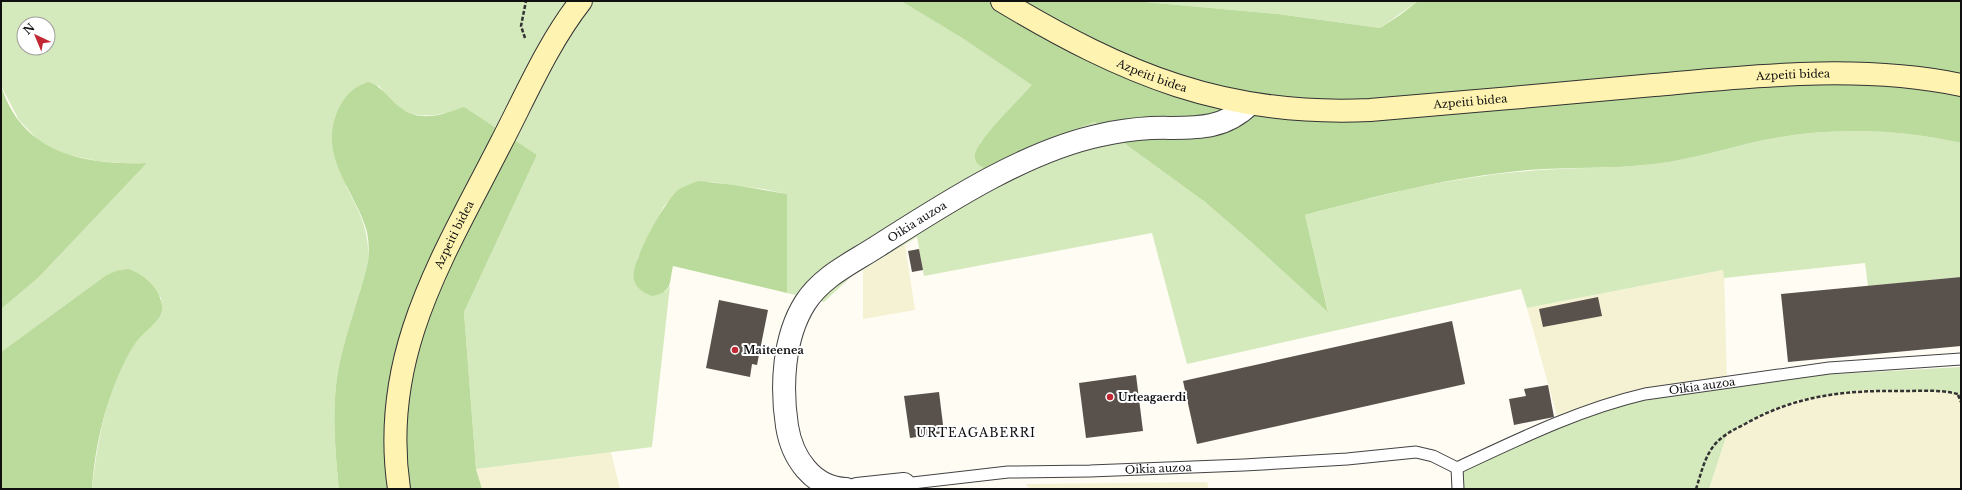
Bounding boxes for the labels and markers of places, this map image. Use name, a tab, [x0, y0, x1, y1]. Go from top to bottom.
place label: Maiteenea	[743, 343, 804, 357]
marker: Maiteenea	[730, 345, 740, 355]
place label: Urteagaerdi	[1118, 390, 1186, 404]
marker: Urteagaerdi	[1105, 392, 1115, 402]

